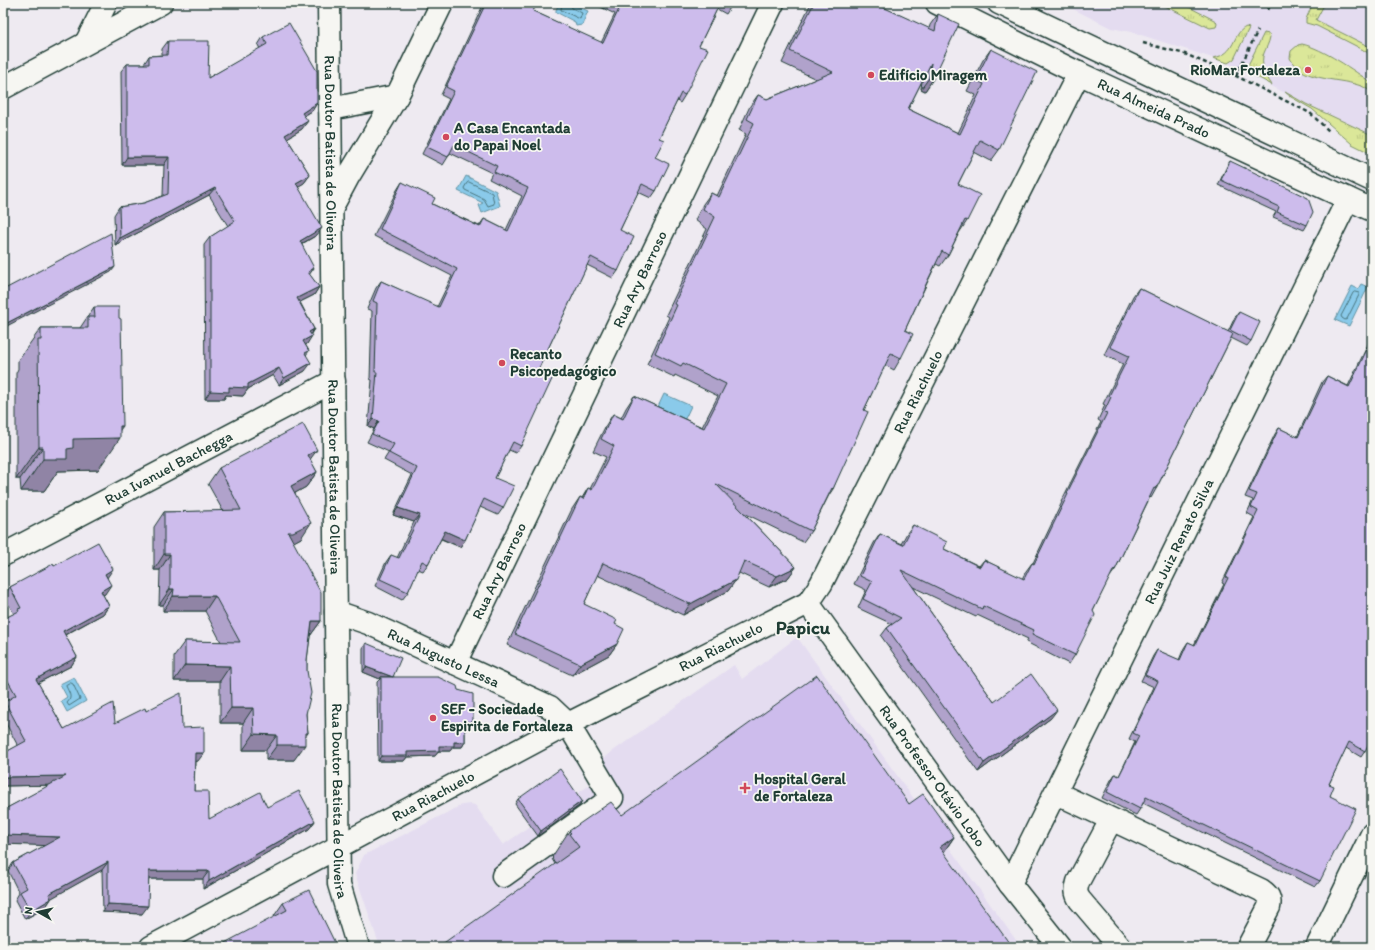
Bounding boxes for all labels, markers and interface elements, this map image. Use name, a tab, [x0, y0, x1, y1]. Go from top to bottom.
street label: Rua Doutor Batista de Oliveira	[321, 55, 341, 251]
place label: RioMar Fortaleza	[1190, 61, 1300, 79]
marker: RioMar Fortaleza	[1303, 65, 1313, 75]
place label: Edifício Miragem	[879, 66, 988, 85]
marker: Edifício Miragem	[866, 70, 876, 80]
street label: Rua Almeida Prado	[1095, 74, 1213, 142]
place label: A Casa Encantada do Papai Noel	[453, 119, 571, 155]
marker: A Casa Encantada do Papai Noel	[441, 132, 451, 142]
street label: Rua Ary Barroso	[609, 228, 671, 331]
place label: Recanto Psicopedagógico	[510, 345, 617, 381]
street label: Rua Riachuelo	[889, 347, 947, 437]
marker: Recanto Psicopedagógico	[497, 358, 507, 368]
street label: Rua Doutor Batista de Oliveira	[324, 379, 344, 575]
street label: Rua Ivanuel Bachegga	[102, 427, 236, 509]
street label: Rua Juiz Renato Silva	[1140, 475, 1218, 607]
street label: Rua Ary Barroso	[468, 520, 530, 623]
district label: Papicu	[776, 616, 831, 639]
street label: Rua Riachuelo	[676, 618, 766, 676]
street label: Rua Augusto Lessa	[385, 624, 503, 692]
place label: SEF - Sociedade Espirita de Fortaleza	[441, 700, 573, 736]
street label: Rua Professor Otávio Lobo	[875, 702, 989, 850]
street label: Rua Doutor Batista de Oliveira	[328, 703, 352, 901]
marker: SEF - Sociedade Espirita de Fortaleza	[428, 713, 438, 723]
street label: Rua Riachuelo	[389, 767, 478, 826]
place label: Hospital Geral de Fortaleza	[754, 770, 847, 805]
marker: Hospital Geral de Fortaleza	[739, 782, 751, 794]
north arrow	[18, 892, 58, 932]
text: N	[22, 906, 36, 915]

